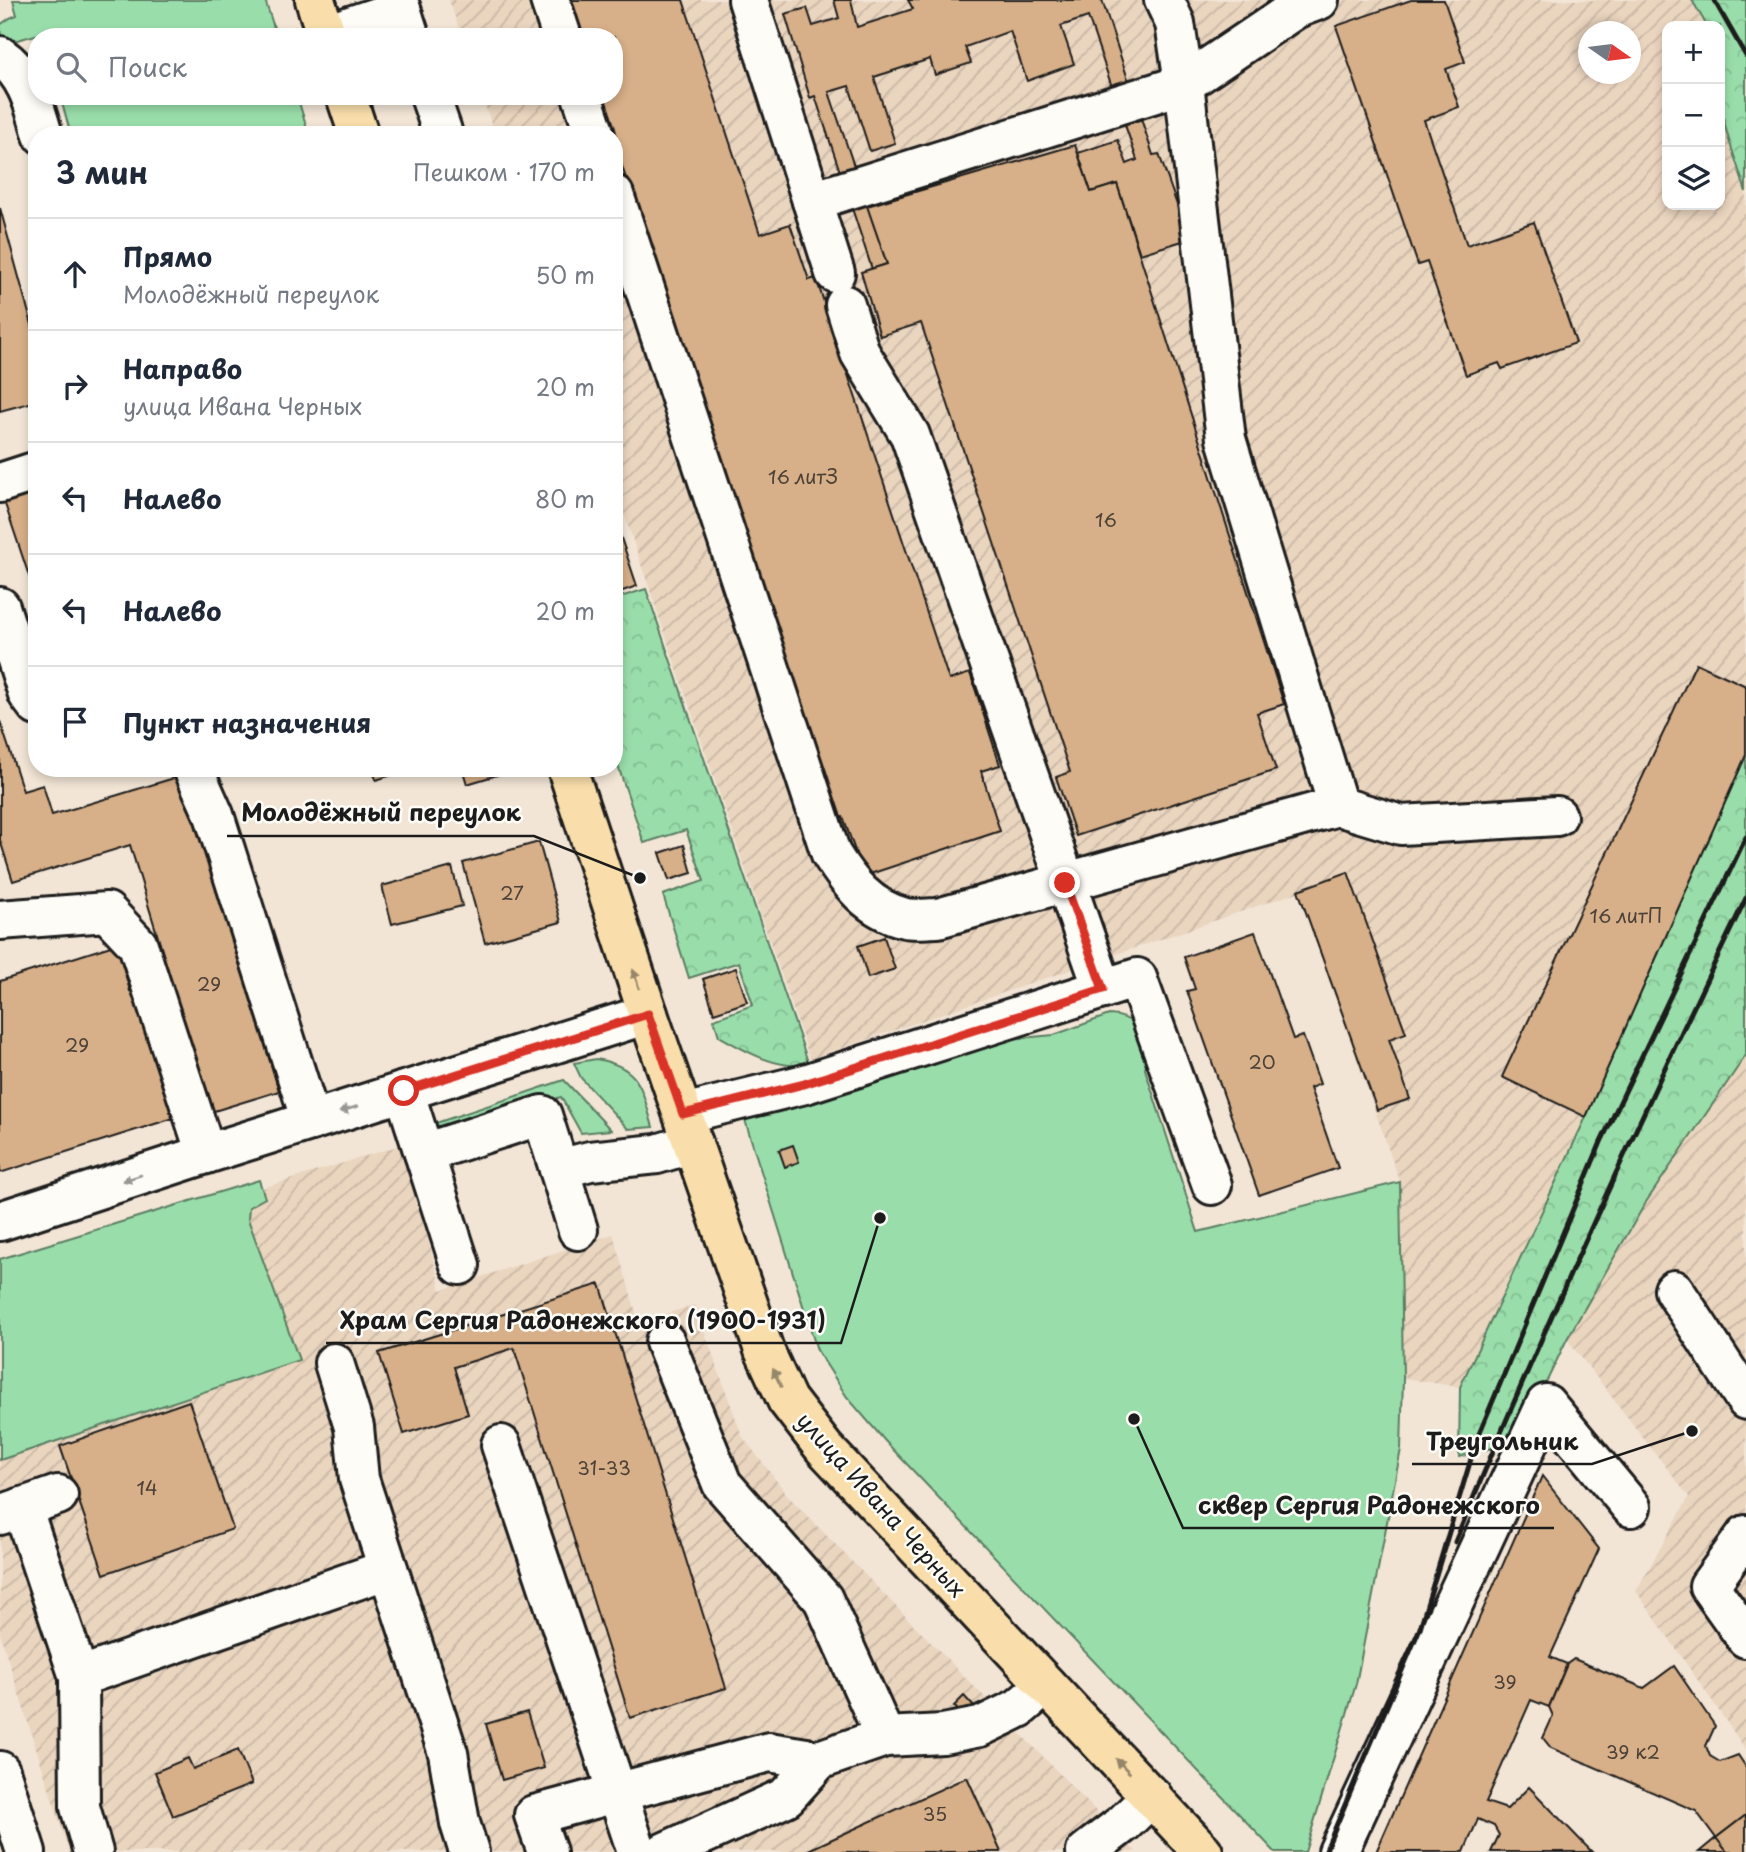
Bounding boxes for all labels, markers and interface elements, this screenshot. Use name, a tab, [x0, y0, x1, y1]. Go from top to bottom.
north arrow	[1578, 21, 1641, 84]
map controls	[1662, 21, 1725, 210]
button: +	[1662, 21, 1725, 84]
search box	[28, 28, 623, 105]
text: Поиск	[108, 47, 187, 86]
icon: search	[52, 48, 90, 86]
button: −	[1662, 84, 1725, 147]
button: layers	[1662, 147, 1725, 210]
text: 3 мин	[56, 149, 148, 194]
text: Пешком · 170 m	[413, 154, 595, 189]
text: Прямо	[123, 237, 212, 276]
icon: ahead	[56, 255, 94, 293]
text: 50 m	[535, 257, 595, 292]
text: Молодёжный переулок	[123, 276, 379, 311]
text: Направо	[123, 349, 242, 388]
icon: right	[56, 367, 94, 405]
text: 20 m	[536, 369, 595, 404]
text: улица Ивана Черных	[123, 388, 362, 423]
house number: 16 литЗ	[768, 462, 838, 490]
icon: left	[56, 479, 94, 517]
text: Налево	[123, 479, 221, 518]
text: 80 m	[535, 481, 595, 516]
house number: 16	[1095, 505, 1117, 533]
icon: left	[56, 591, 94, 629]
text: Налево	[123, 591, 221, 630]
text: 20 m	[536, 593, 595, 628]
icon: arrive	[56, 703, 94, 741]
text: Пункт назначения	[123, 703, 371, 742]
callout: Молодёжный переулок	[227, 791, 534, 836]
text: Молодёжный переулок	[241, 793, 522, 829]
route end	[1049, 867, 1080, 898]
house number: 27	[500, 878, 524, 906]
house number: 16 литП	[1589, 901, 1663, 929]
one-way arrow	[630, 968, 641, 989]
house number: 29	[197, 969, 221, 997]
house number: 29	[65, 1030, 89, 1058]
house number: 20	[1248, 1047, 1276, 1075]
route start	[388, 1075, 419, 1106]
one-way arrow	[338, 1104, 359, 1114]
one-way arrow	[122, 1173, 143, 1184]
callout: Храм Сергия Радонежского (1900-1931)	[326, 1298, 841, 1343]
text: Храм Сергия Радонежского (1900-1931)	[340, 1301, 826, 1337]
one-way arrow	[771, 1368, 783, 1388]
street label: улица Ивана Черных	[789, 1403, 975, 1605]
callout: Треугольник	[1412, 1419, 1592, 1464]
text: Треугольник	[1426, 1422, 1579, 1458]
house number: 31-33	[577, 1453, 631, 1481]
house number: 14	[136, 1473, 158, 1501]
callout: сквер Сергия Радонежского	[1183, 1483, 1554, 1528]
text: сквер Сергия Радонежского	[1198, 1486, 1540, 1522]
house number: 39	[1493, 1667, 1517, 1695]
house number: 39 к2	[1606, 1737, 1660, 1765]
one-way arrow	[1116, 1758, 1132, 1775]
house number: 35	[923, 1799, 947, 1827]

